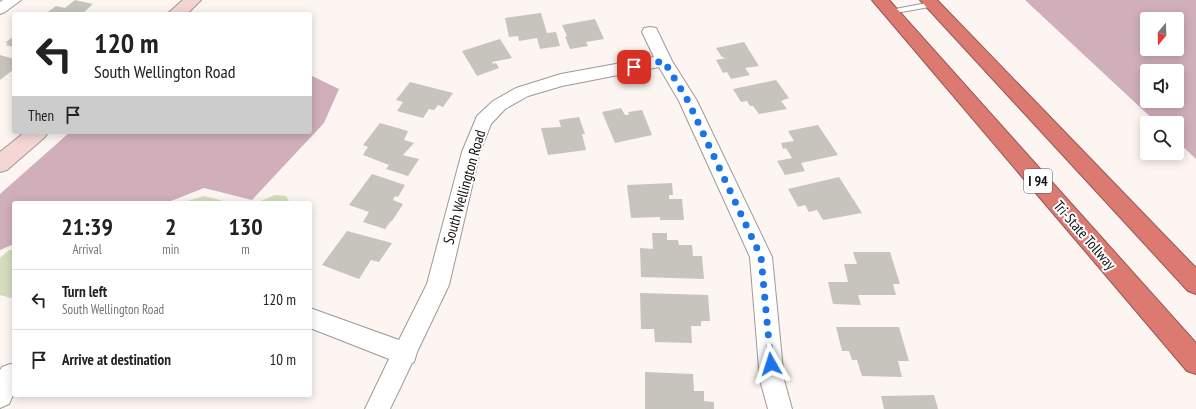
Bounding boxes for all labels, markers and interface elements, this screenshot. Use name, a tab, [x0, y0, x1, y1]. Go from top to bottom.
north arrow	[1140, 12, 1184, 56]
map controls	[1140, 12, 1184, 160]
text: 120 m	[94, 24, 158, 61]
icon: left	[28, 28, 80, 80]
pin	[617, 50, 651, 84]
icon: arrive	[623, 56, 645, 78]
text: South Wellington Road	[94, 60, 236, 83]
button: sound	[1140, 64, 1184, 108]
icon: arrive	[62, 104, 84, 126]
text: Then	[28, 106, 54, 125]
button: search	[1140, 116, 1184, 160]
street label: South Wellington Road	[439, 128, 489, 246]
road number: I 94	[1024, 169, 1052, 193]
street label: Tri-State Tollway	[1050, 196, 1121, 274]
text: 21:39	[61, 211, 113, 242]
text: 2	[165, 211, 176, 242]
text: 130	[228, 211, 263, 242]
text: Arrival	[72, 241, 102, 258]
text: min	[162, 241, 179, 258]
text: m	[241, 241, 250, 258]
text: Turn left	[62, 282, 107, 301]
icon: left	[28, 289, 50, 311]
text: 120 m	[263, 290, 296, 309]
text: South Wellington Road	[62, 301, 164, 318]
position arrow	[750, 343, 792, 385]
icon: arrive	[28, 349, 50, 371]
text: Arrive at destination	[62, 350, 171, 369]
text: 10 m	[270, 350, 296, 369]

